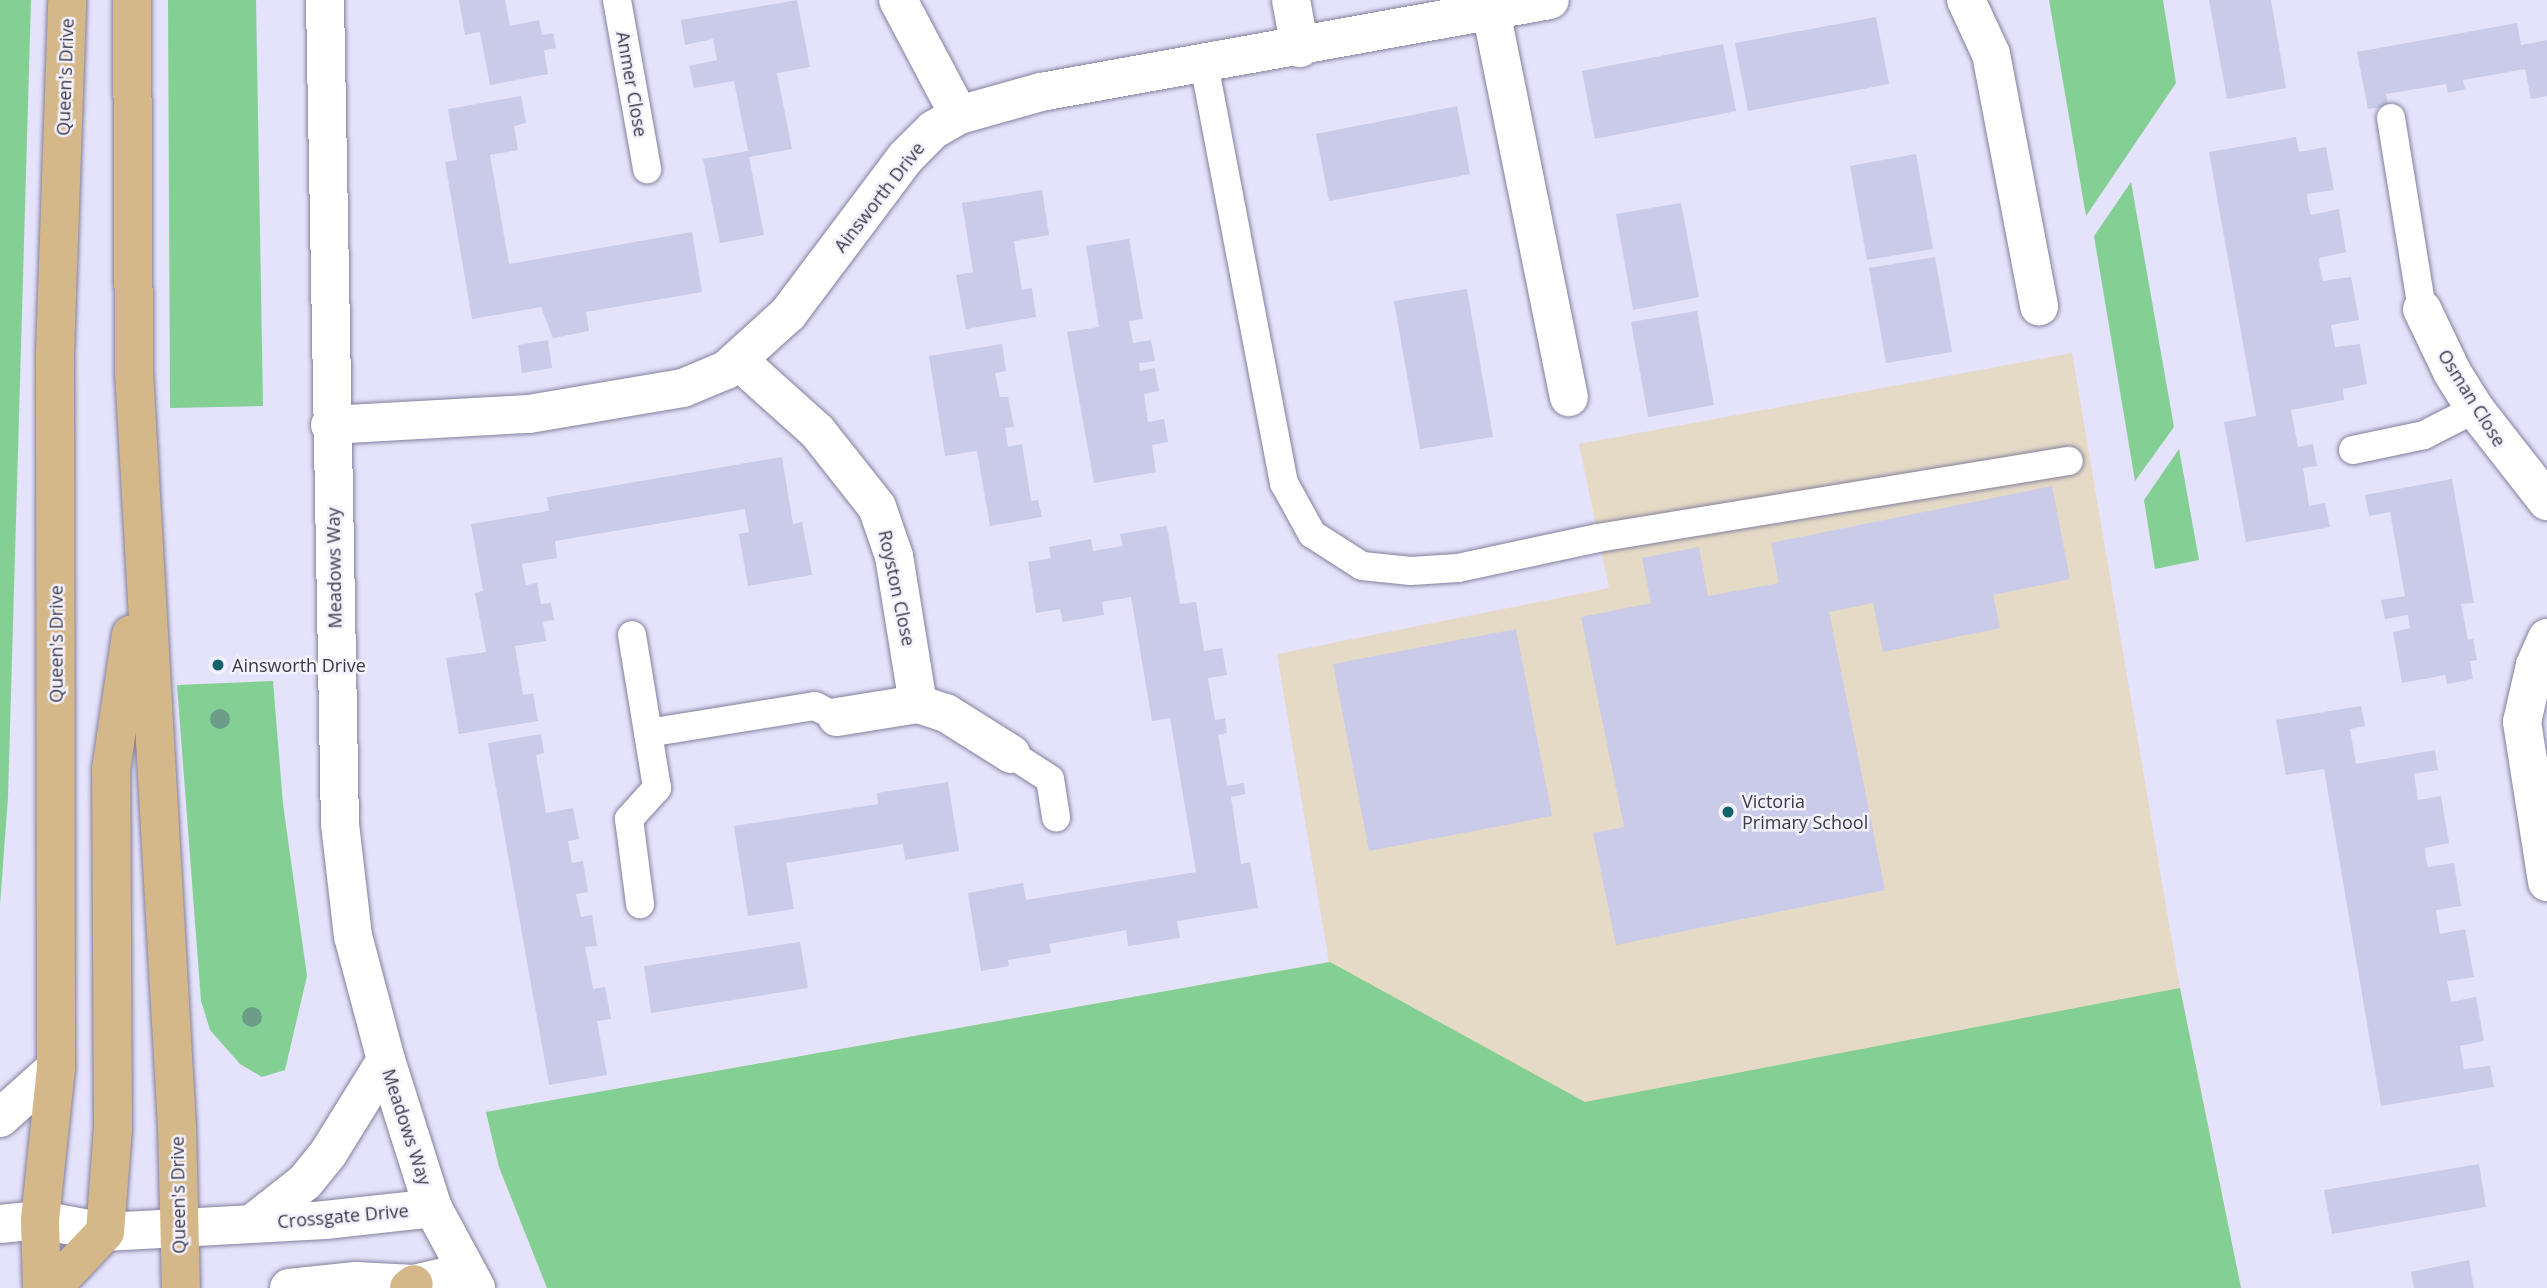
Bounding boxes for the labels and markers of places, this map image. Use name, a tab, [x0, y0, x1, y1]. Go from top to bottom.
place label: Ainsworth Drive	[232, 654, 366, 676]
marker: Ainsworth Drive	[210, 657, 226, 673]
place label: Victoria Primary School	[1742, 791, 1868, 834]
marker: Victoria Primary School	[1720, 804, 1736, 820]

